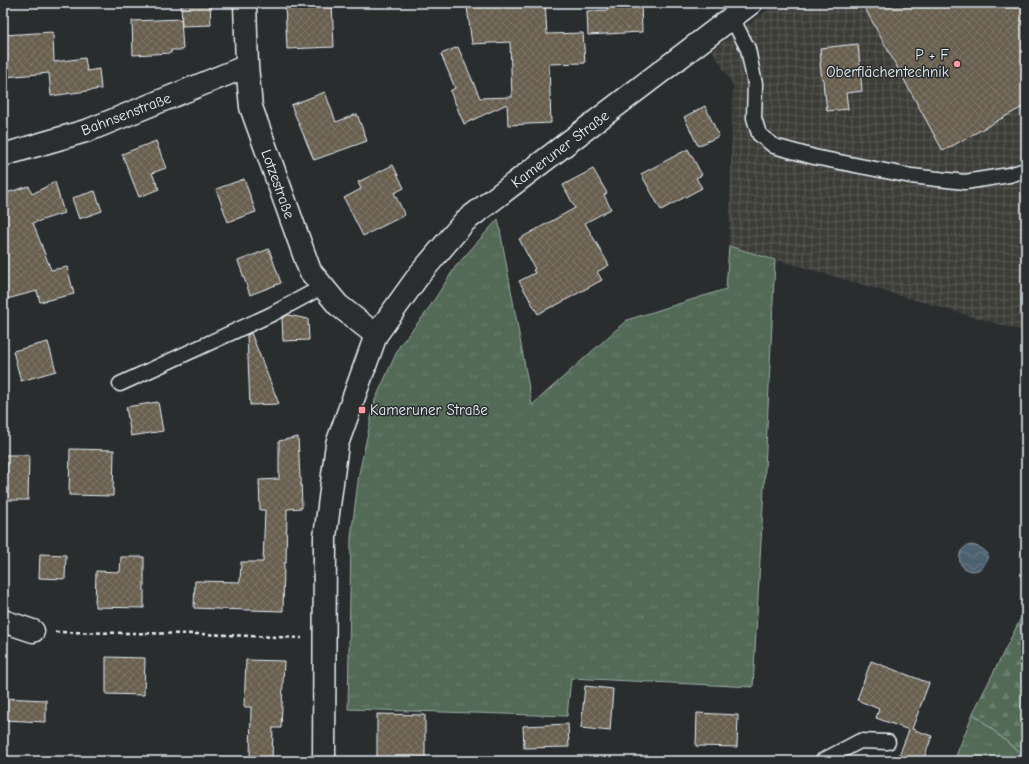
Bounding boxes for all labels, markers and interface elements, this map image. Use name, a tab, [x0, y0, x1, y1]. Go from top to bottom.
place label: P + F Oberflächentechnik	[826, 46, 950, 81]
marker: P + F Oberflächentechnik	[952, 59, 962, 69]
street label: Bahnsenstraße	[79, 88, 174, 139]
street label: Kameruner Straße	[508, 106, 613, 192]
street label: Lotzestraße	[257, 147, 299, 222]
place label: Kameruner Straße	[370, 401, 488, 419]
marker: Kameruner Straße	[357, 405, 367, 415]

